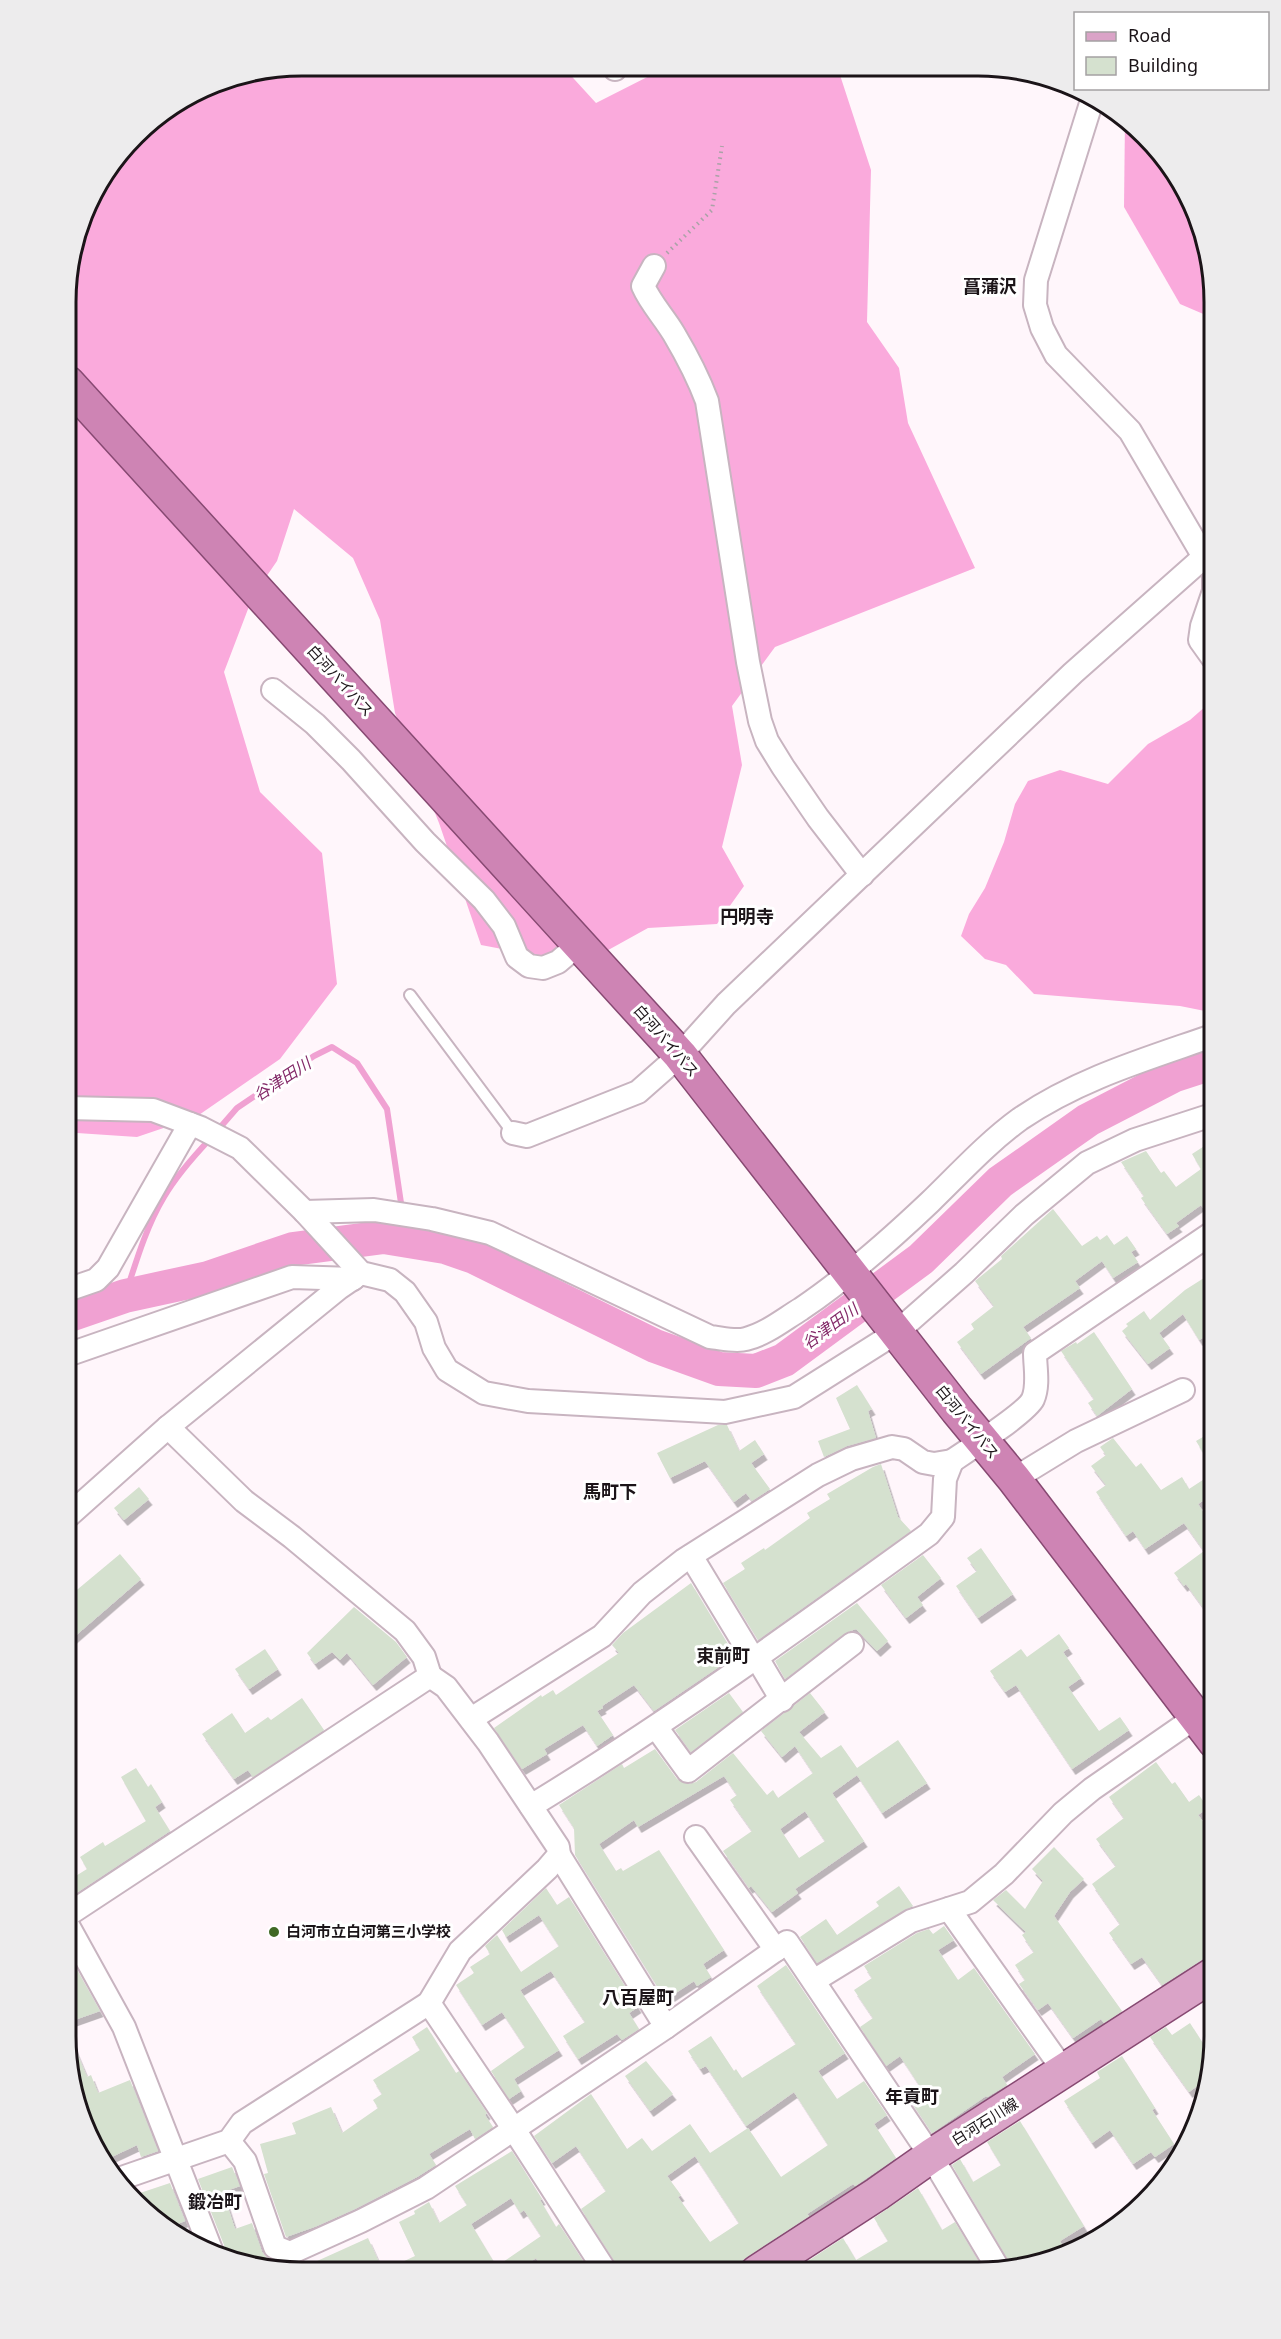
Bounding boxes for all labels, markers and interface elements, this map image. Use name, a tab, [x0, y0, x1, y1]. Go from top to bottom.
legend	[1074, 12, 1269, 90]
text: Road	[1128, 23, 1171, 47]
text: Building	[1128, 53, 1198, 77]
district label: 菖蒲沢	[963, 274, 1017, 298]
street label: 白河バイパス	[303, 640, 378, 720]
district label: 円明寺	[720, 904, 774, 928]
street label: 白河バイパス	[630, 1000, 704, 1081]
water label: 谷津田川	[249, 1051, 316, 1106]
water label: 谷津田川	[798, 1297, 864, 1354]
street label: 白河バイパス	[932, 1380, 1004, 1463]
district label: 馬町下	[583, 1479, 637, 1503]
district label: 束前町	[696, 1643, 750, 1667]
place label: 白河市立白河第三小学校	[286, 1921, 451, 1941]
marker: 白河市立白河第三小学校	[267, 1925, 281, 1939]
district label: 八百屋町	[602, 1985, 674, 2009]
district label: 年貢町	[885, 2084, 939, 2108]
street label: 白河石川線	[947, 2093, 1022, 2150]
district label: 鍛冶町	[188, 2189, 242, 2213]

